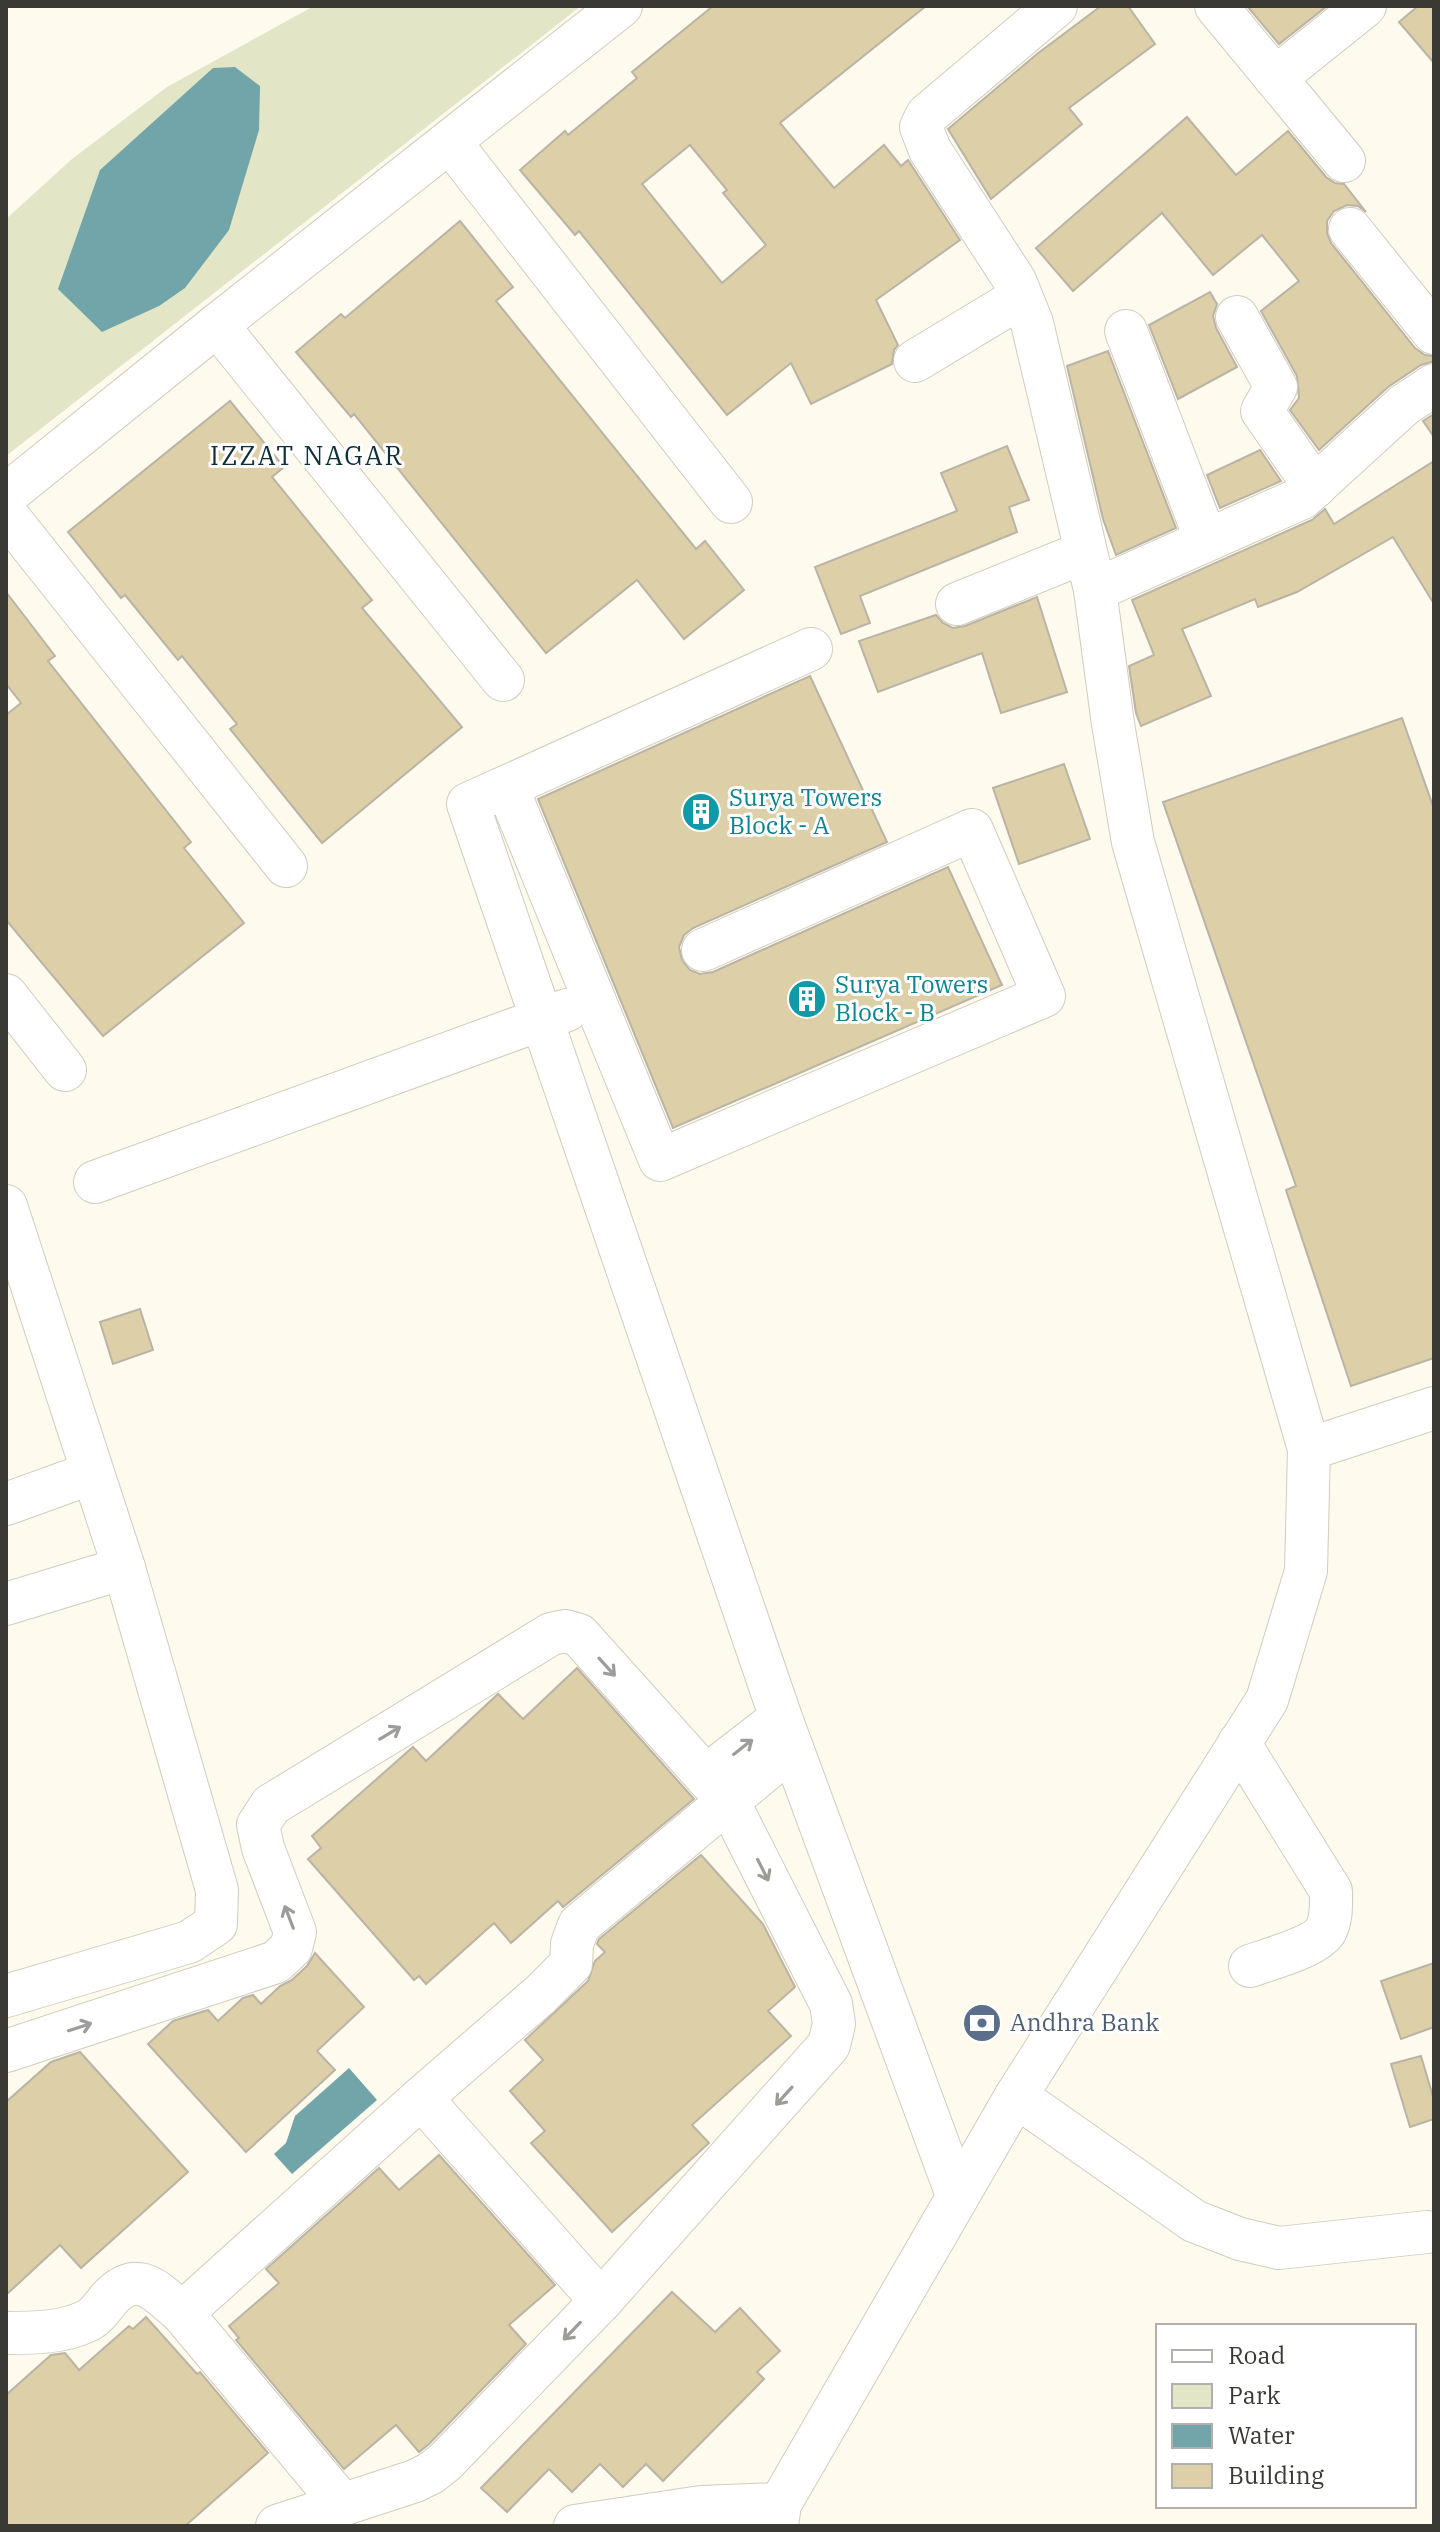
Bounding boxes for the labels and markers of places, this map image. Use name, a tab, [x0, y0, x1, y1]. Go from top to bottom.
place label: Surya Towers Block - A	[729, 781, 882, 841]
building icon: Surya Towers Block - A	[680, 791, 722, 833]
place label: Surya Towers Block - B	[835, 968, 988, 1028]
building icon: Surya Towers Block - B	[786, 978, 828, 1020]
bank icon: Andhra Bank	[961, 2002, 1003, 2044]
place label: Andhra Bank	[1010, 2006, 1159, 2038]

